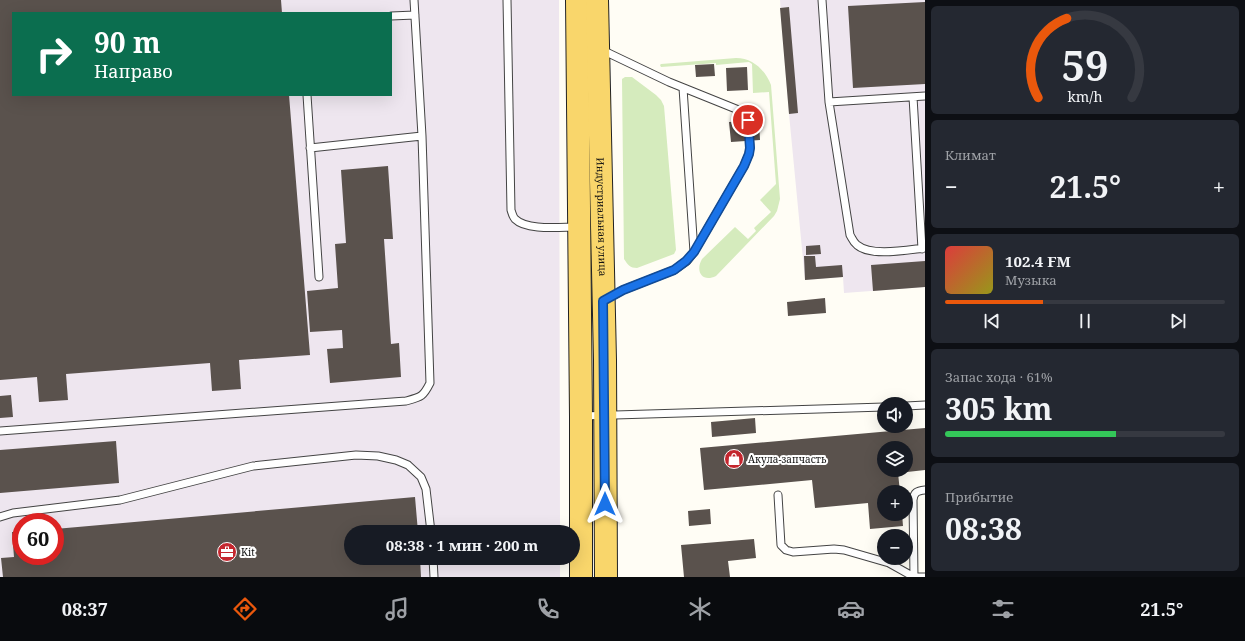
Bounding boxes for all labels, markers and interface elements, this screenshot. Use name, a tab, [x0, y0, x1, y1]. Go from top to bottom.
text: 90 m	[94, 23, 161, 61]
icon: right	[28, 28, 80, 80]
text: 59	[1061, 37, 1109, 93]
text: Направо	[94, 59, 173, 83]
text: km/h	[1067, 87, 1103, 106]
pin	[731, 103, 765, 137]
icon: arrive	[737, 109, 759, 131]
text: Климат	[945, 146, 996, 164]
street label: Индустриальная улица	[594, 157, 610, 277]
text: 21.5°	[1049, 166, 1121, 207]
text: −	[945, 171, 958, 201]
text: +	[1213, 171, 1225, 201]
text: 102.4 FM	[1005, 251, 1071, 271]
text: Музыка	[1005, 271, 1057, 289]
icon: previous	[981, 310, 1003, 332]
icon: pause	[1074, 310, 1096, 332]
icon: next	[1167, 310, 1189, 332]
text: Запас хода · 61%	[945, 368, 1053, 386]
text: 305 km	[945, 388, 1052, 429]
map controls	[877, 397, 913, 565]
button: sound	[877, 397, 913, 433]
button: layers	[877, 441, 913, 477]
shop icon: Акула-запчасть	[723, 448, 745, 470]
place label: Акула-запчасть	[748, 452, 827, 466]
position arrow	[584, 483, 626, 525]
button: +	[877, 485, 913, 521]
text: Прибытие	[945, 488, 1013, 506]
text: 08:38	[945, 508, 1022, 549]
speed limit sign: 60	[12, 513, 64, 565]
button: −	[877, 529, 913, 565]
text: 08:38 · 1 мин · 200 m	[386, 535, 538, 555]
office icon: Kit	[216, 541, 238, 563]
place label: Kit	[241, 545, 255, 559]
icon: directions	[231, 595, 259, 623]
icon: music	[383, 595, 411, 623]
icon: phone	[534, 595, 562, 623]
icon: climate	[686, 595, 714, 623]
icon: car	[837, 595, 865, 623]
icon: filters	[989, 595, 1017, 623]
text: 08:37	[62, 597, 108, 621]
text: 21.5°	[1140, 597, 1183, 621]

